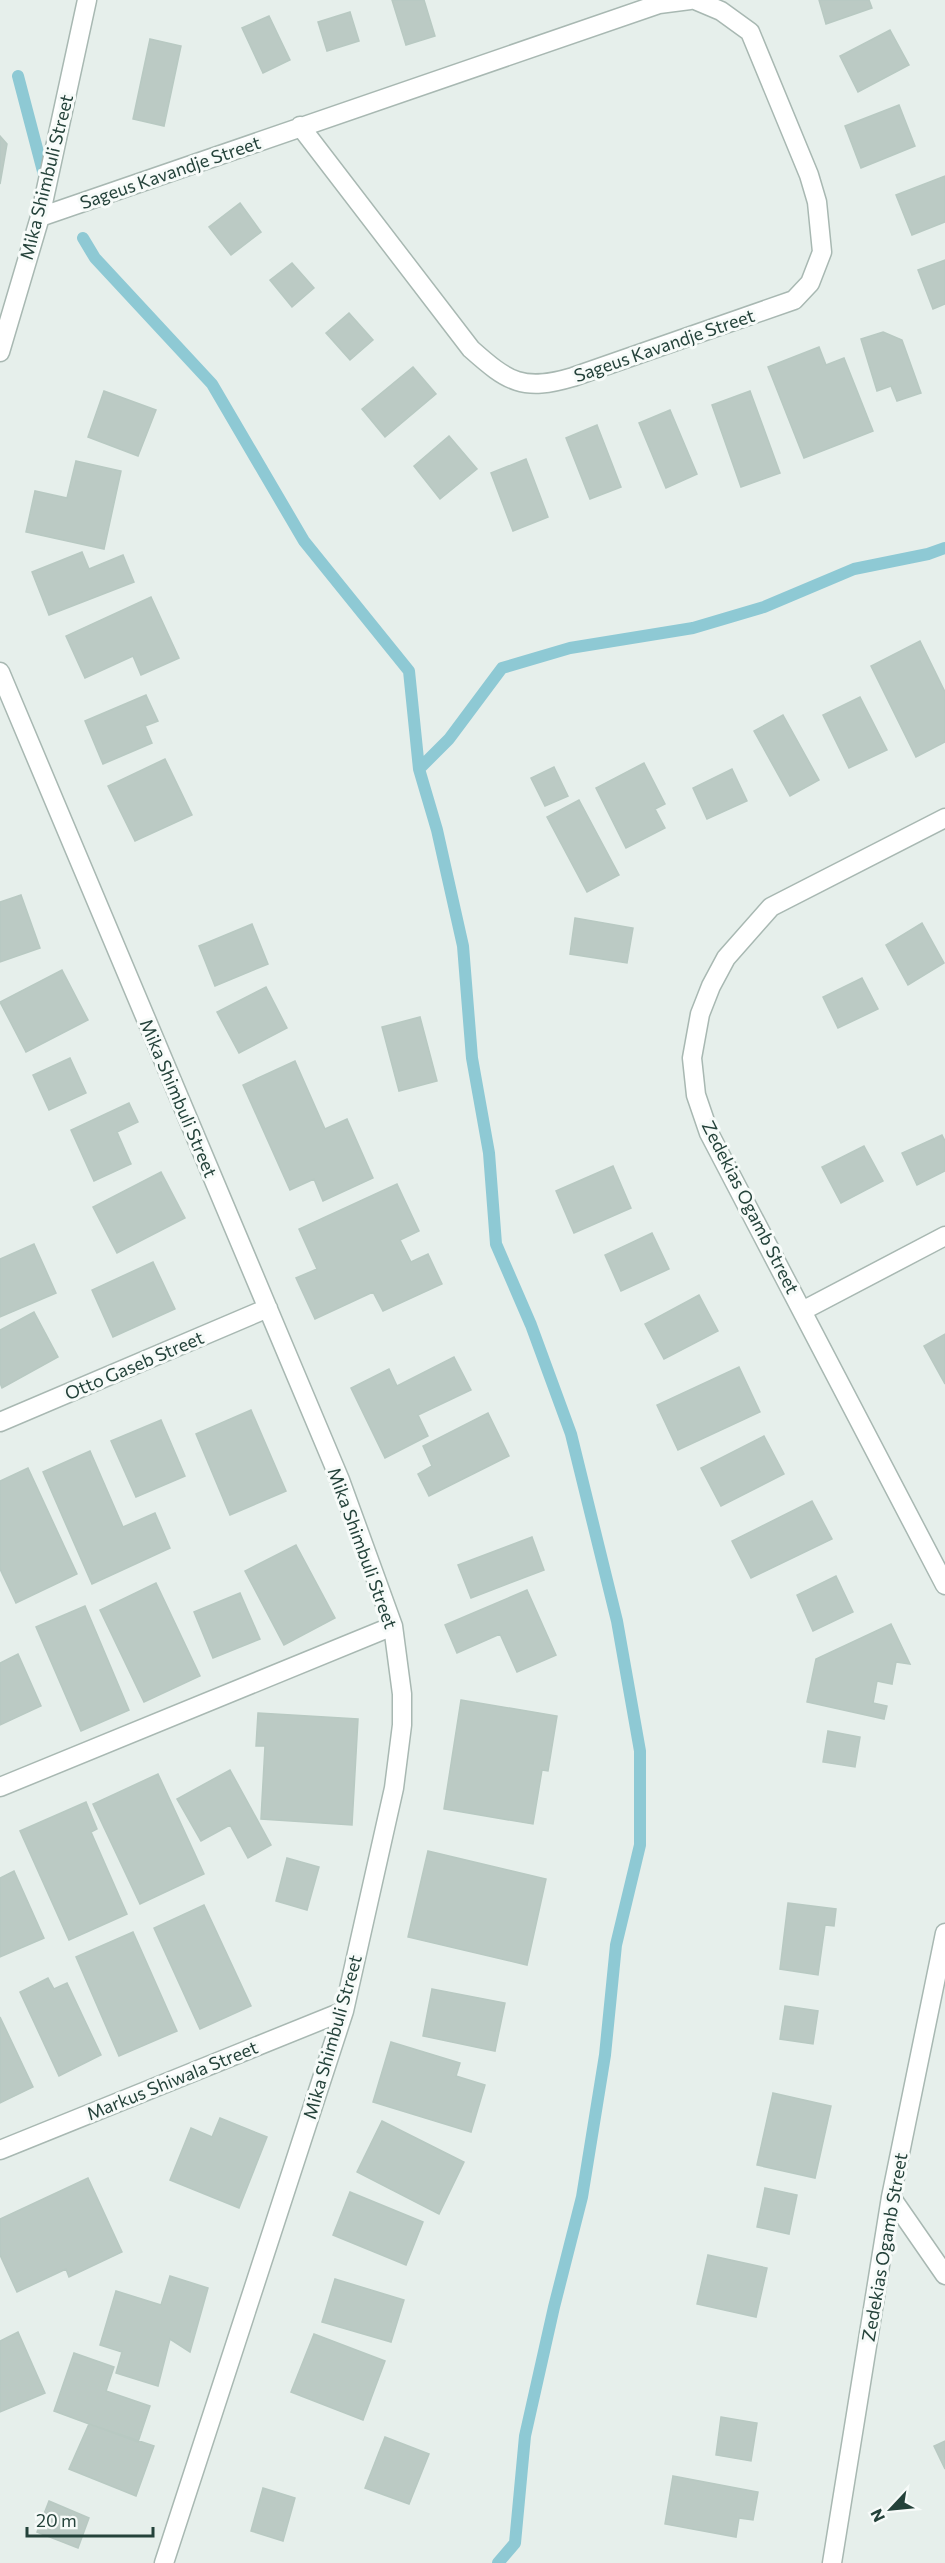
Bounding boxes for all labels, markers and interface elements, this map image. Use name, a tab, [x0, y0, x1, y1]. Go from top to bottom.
street label: Mika Shimbuli Street	[15, 92, 77, 262]
street label: Sageus Kavandje Street	[77, 131, 263, 213]
street label: Sageus Kavandje Street	[571, 304, 757, 386]
street label: Mika Shimbuli Street	[136, 1016, 222, 1180]
street label: Zedekias Ogamb Street	[698, 1117, 804, 1297]
street label: Otto Gaseb Street	[61, 1326, 207, 1404]
street label: Mika Shimbuli Street	[324, 1464, 402, 1632]
street label: Mika Shimbuli Street	[298, 1952, 366, 2122]
street label: Markus Shiwala Street	[83, 2036, 261, 2124]
street label: Zedekias Ogamb Street	[857, 2151, 911, 2343]
north arrow	[861, 2479, 921, 2539]
scale bar	[27, 2500, 153, 2538]
text: N	[866, 2506, 888, 2525]
text: 20 m	[36, 2509, 77, 2531]

